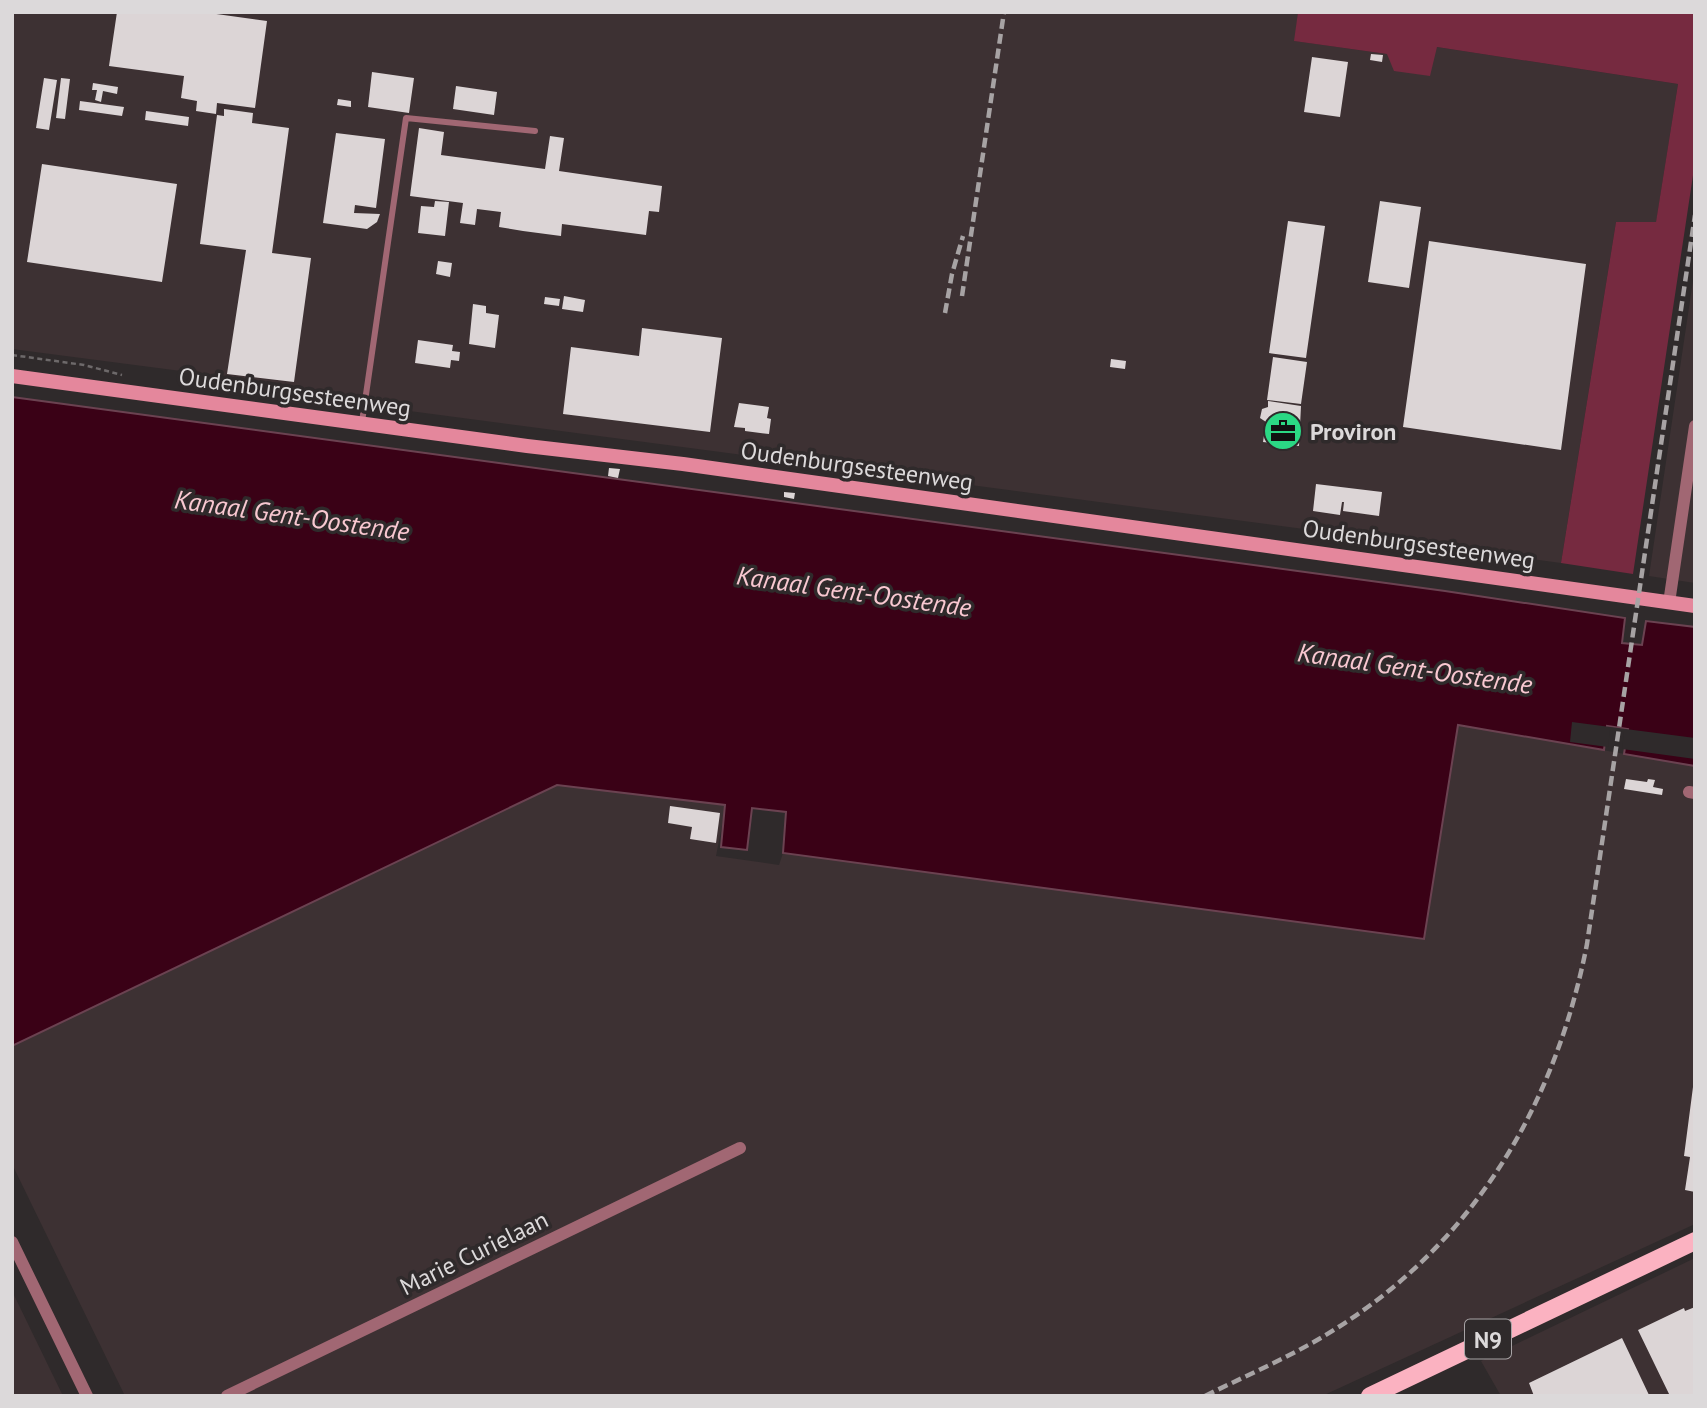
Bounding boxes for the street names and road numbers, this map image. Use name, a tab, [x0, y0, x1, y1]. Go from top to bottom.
street label: Oudenburgsesteenweg	[177, 360, 413, 424]
street label: Oudenburgsesteenweg	[739, 434, 975, 498]
street label: Oudenburgsesteenweg	[1301, 512, 1537, 576]
street label: Marie Curielaan	[395, 1204, 553, 1302]
road number: N9	[1465, 1320, 1511, 1358]

